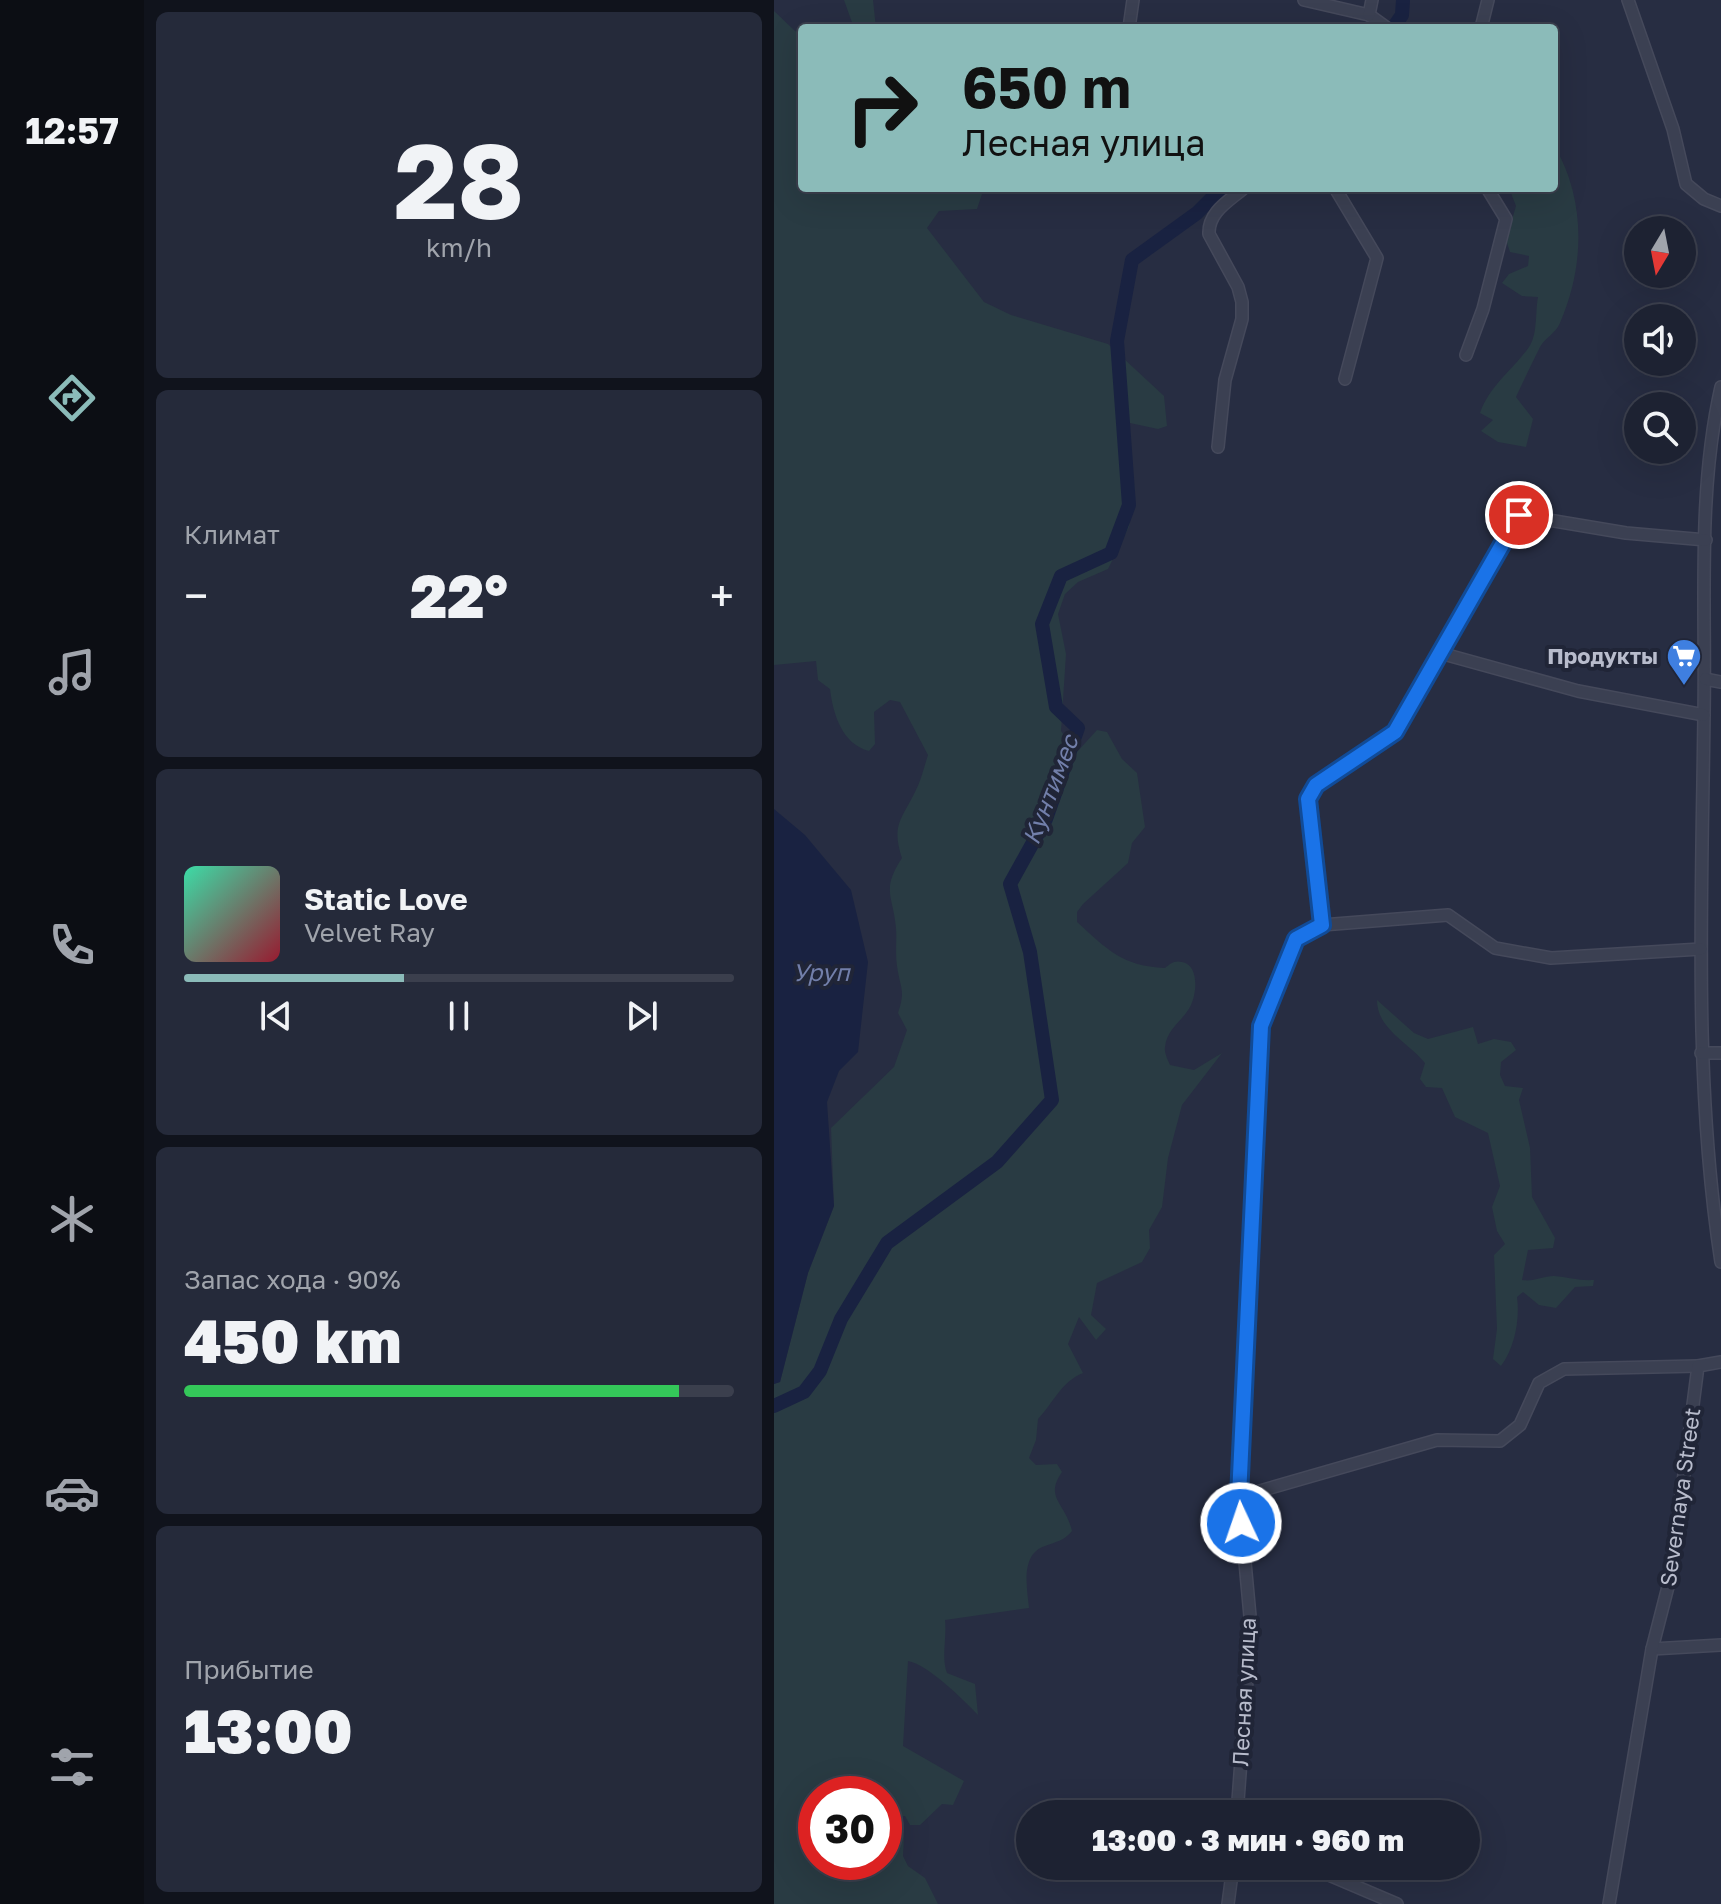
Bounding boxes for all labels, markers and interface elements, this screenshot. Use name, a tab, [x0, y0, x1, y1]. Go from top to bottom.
text: 650 m	[962, 53, 1131, 120]
icon: right	[830, 56, 934, 160]
text: 12:57	[25, 109, 119, 152]
text: 28	[394, 117, 524, 242]
text: Лесная улица	[962, 121, 1206, 164]
north arrow	[1624, 216, 1696, 288]
map controls	[1624, 216, 1696, 464]
text: km/h	[426, 232, 492, 263]
button: sound	[1624, 304, 1696, 376]
icon: directions	[44, 370, 100, 426]
button: search	[1624, 392, 1696, 464]
pin	[1485, 481, 1553, 549]
icon: arrive	[1497, 493, 1541, 537]
text: Климат	[184, 519, 280, 550]
text: 22°	[410, 559, 508, 631]
text: −	[184, 569, 208, 622]
text: +	[710, 569, 734, 622]
supermarket icon: Продукты	[1665, 637, 1703, 687]
place label: Продукты	[1547, 642, 1658, 669]
icon: music	[44, 644, 100, 700]
water label: Кунтимес	[1016, 729, 1085, 849]
text: Static Love	[304, 881, 468, 917]
icon: phone	[44, 917, 100, 973]
text: Velvet Ray	[304, 917, 435, 948]
water label: Уруп	[792, 957, 851, 987]
icon: previous	[254, 994, 298, 1038]
icon: pause	[437, 994, 481, 1038]
icon: next	[620, 994, 664, 1038]
icon: climate	[44, 1191, 100, 1247]
text: Запас хода · 90%	[184, 1264, 401, 1295]
text: 450 km	[184, 1304, 401, 1376]
street label: Severnaya Street	[1654, 1406, 1705, 1588]
icon: car	[44, 1465, 100, 1521]
position arrow	[1199, 1481, 1283, 1565]
street label: Лесная улица	[1226, 1617, 1261, 1767]
text: Прибытие	[184, 1654, 313, 1685]
text: 13:00	[184, 1694, 352, 1766]
icon: filters	[44, 1739, 100, 1795]
speed limit sign: 30	[798, 1776, 902, 1880]
text: 13:00 · 3 мин · 960 m	[1092, 1822, 1404, 1858]

